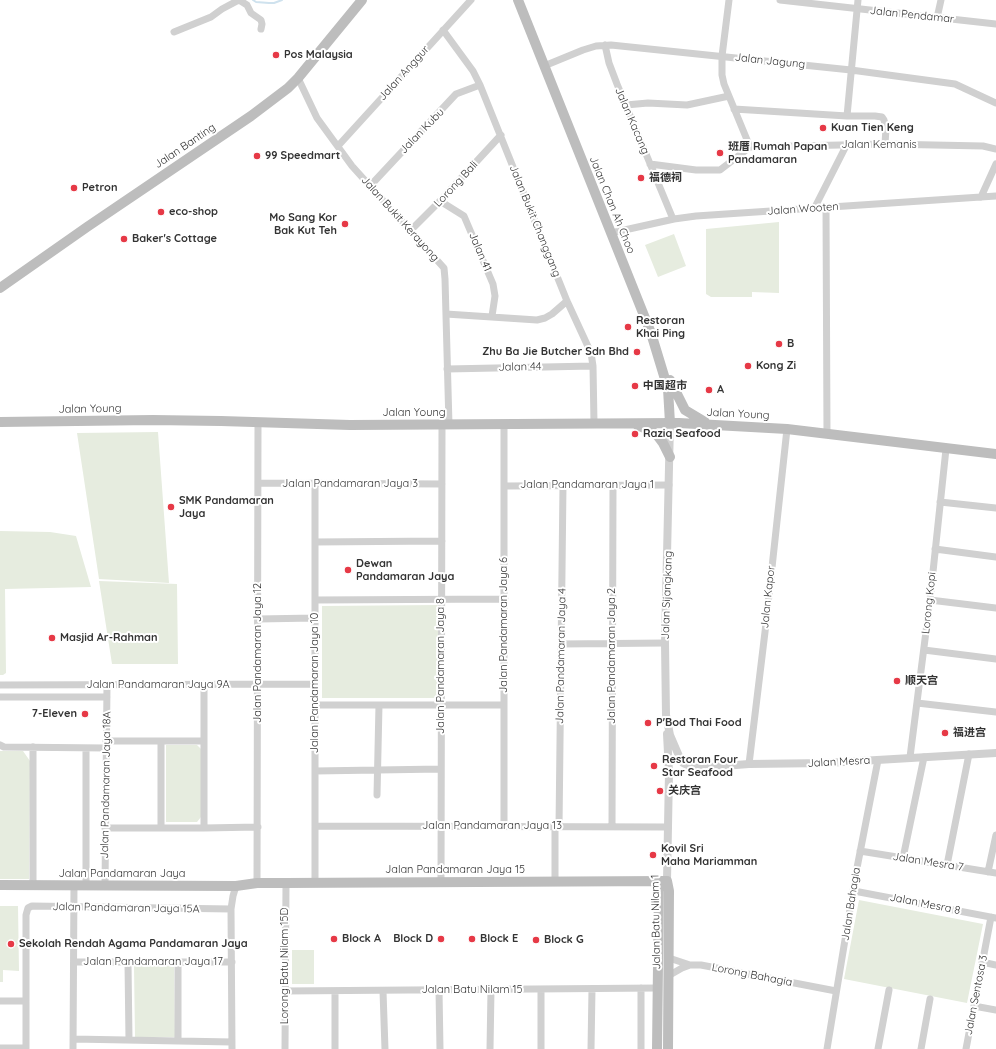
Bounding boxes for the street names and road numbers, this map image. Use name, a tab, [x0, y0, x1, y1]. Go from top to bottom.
street label: Jalan Pendamar	[869, 4, 955, 26]
street label: Jalan Anggur	[376, 43, 432, 103]
street label: Jalan Jagung	[734, 51, 806, 71]
street label: Jalan Kacang	[612, 86, 652, 156]
street label: Jalan Kubu	[397, 106, 447, 156]
street label: Jalan Banting	[152, 121, 218, 171]
street label: Jalan Kemanis	[841, 138, 917, 152]
street label: Jalan Chan Ah Choo	[586, 154, 638, 256]
street label: Lorong Bali	[431, 158, 481, 210]
street label: Jalan Bukit Changgang	[506, 163, 564, 279]
street label: Jalan Bukit Kerayong	[358, 174, 442, 264]
street label: Jalan Wooten	[767, 200, 839, 218]
street label: Jalan 41	[466, 230, 494, 274]
street label: Jalan 44	[498, 360, 542, 374]
street label: Jalan Young	[58, 402, 122, 416]
street label: Jalan Young	[382, 406, 446, 420]
street label: Jalan Young	[706, 406, 770, 422]
street label: Jalan Pandamaran Jaya 3	[282, 477, 418, 491]
street label: Jalan Pandamaran Jaya 1	[520, 478, 654, 492]
street label: Jalan Sijangkang	[659, 550, 675, 640]
street label: Jalan Pandamaran Jaya 6	[497, 557, 511, 693]
street label: Jalan Kapor	[758, 565, 778, 629]
street label: Lorong Kopi	[919, 571, 939, 635]
street label: Jalan Pandamaran Jaya 12	[251, 583, 265, 723]
street label: Jalan Pandamaran Jaya 4	[553, 588, 569, 724]
street label: Jalan Pandamaran Jaya 2	[605, 588, 619, 724]
street label: Jalan Pandamaran Jaya 8	[434, 598, 448, 734]
street label: Jalan Pandamaran Jaya 10	[308, 613, 322, 753]
street label: Jalan Pandamaran Jaya 9A	[86, 678, 230, 692]
street label: Jalan Pandamaran Jaya 18A	[98, 711, 114, 859]
street label: Jalan Mesra	[807, 754, 871, 770]
street label: Jalan Pandamaran Jaya 13	[422, 819, 562, 833]
street label: Jalan Mesra 7	[892, 850, 964, 874]
street label: Jalan Pandamaran Jaya 15	[385, 863, 525, 877]
street label: Jalan Bahagia	[839, 866, 863, 942]
street label: Jalan Pandamaran Jaya	[58, 867, 186, 881]
street label: Jalan Batu Nilam 1	[649, 874, 663, 970]
street label: Jalan Mesra 8	[889, 891, 961, 917]
street label: Jalan Pandamaran Jaya 15A	[52, 900, 200, 916]
street label: Lorong Batu Nilam 15D	[278, 908, 292, 1024]
street label: Jalan Sentosa 3	[962, 954, 990, 1036]
street label: Jalan Pandamaran Jaya 17	[83, 955, 223, 969]
street label: Lorong Bahagia	[711, 961, 793, 989]
street label: Jalan Batu Nilam 15	[422, 983, 522, 997]

